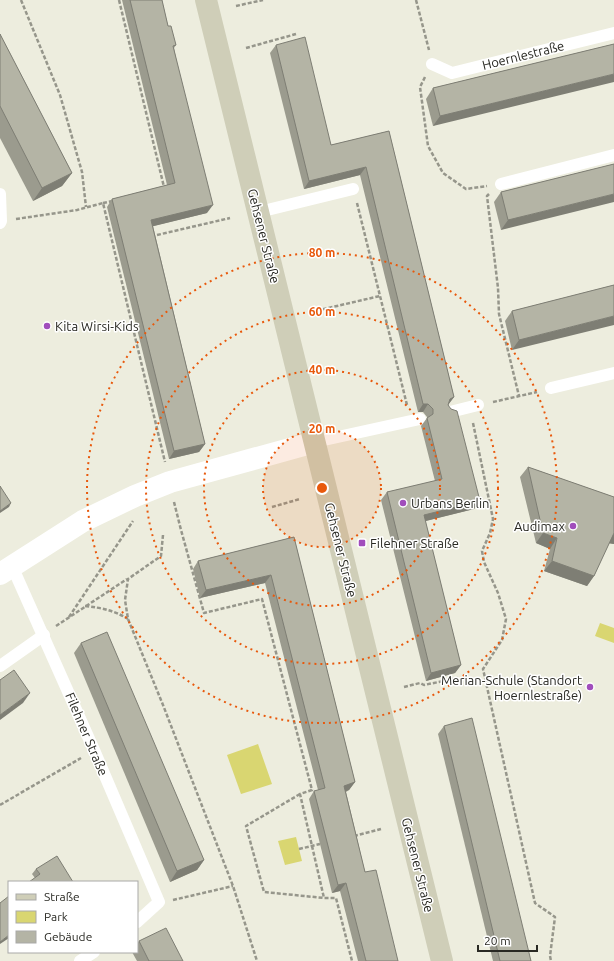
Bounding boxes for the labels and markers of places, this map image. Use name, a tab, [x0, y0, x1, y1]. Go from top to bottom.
place label: Kita Wirsi-Kids	[55, 319, 139, 333]
marker: Kita Wirsi-Kids	[42, 321, 52, 331]
centre of rings	[315, 481, 329, 495]
place label: Urbans Berlin	[411, 496, 489, 510]
marker: Urbans Berlin	[398, 498, 408, 508]
place label: Audimax	[514, 519, 565, 533]
marker: Audimax	[568, 521, 578, 531]
place label: Filehner Straße	[370, 536, 459, 550]
marker: Filehner Straße	[357, 538, 367, 548]
place label: Merian-Schule (Standort Hoernlestraße)	[441, 673, 582, 703]
marker: Merian-Schule (Standort Hoernlestraße)	[585, 682, 595, 692]

